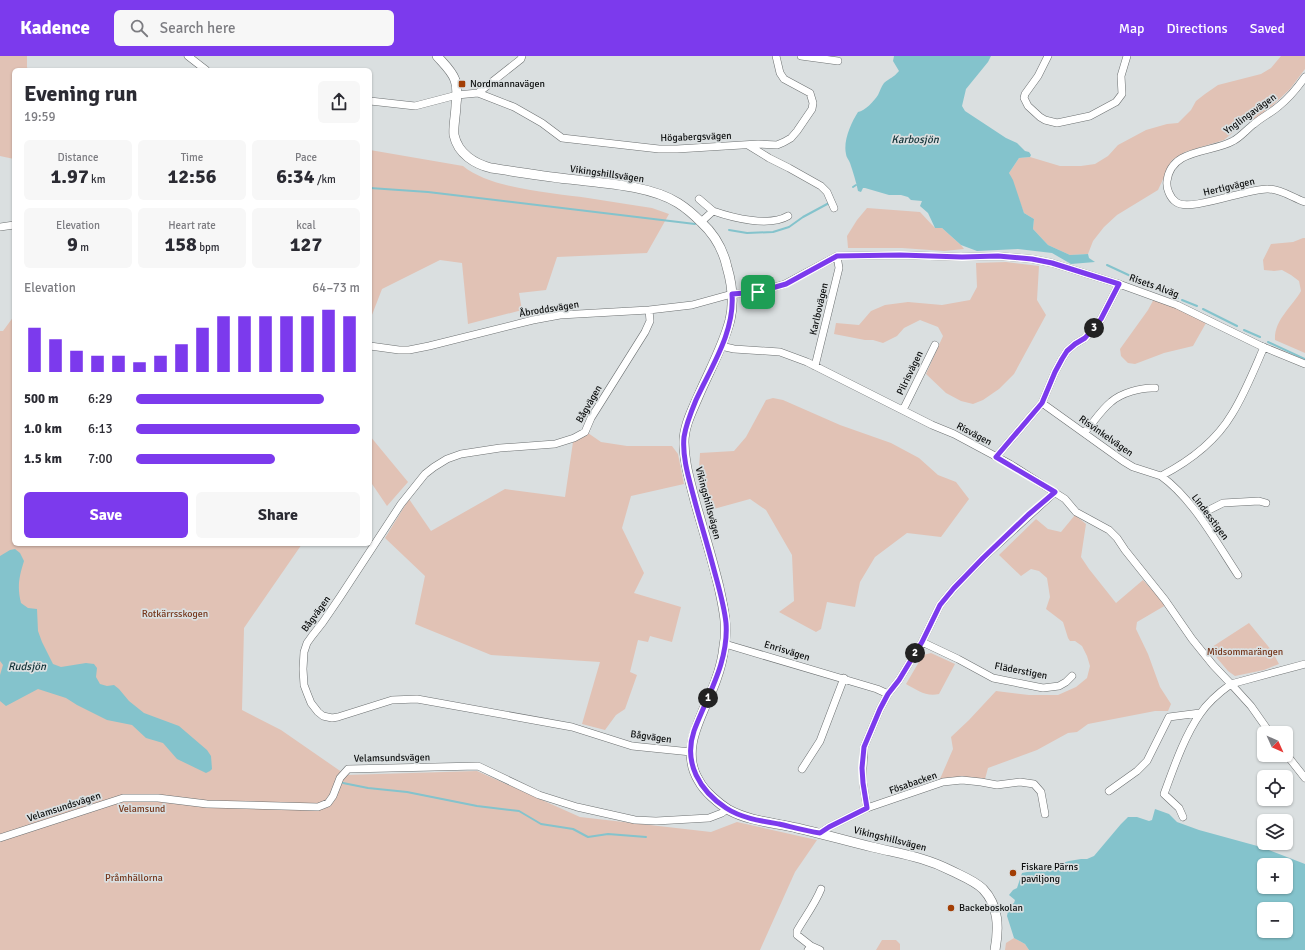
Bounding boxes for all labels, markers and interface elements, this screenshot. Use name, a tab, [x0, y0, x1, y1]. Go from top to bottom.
search box	[114, 10, 394, 46]
text: Kadence	[20, 16, 90, 40]
icon: search	[128, 17, 150, 39]
text: Search here	[160, 19, 235, 37]
text: Map	[1119, 20, 1145, 37]
text: Directions	[1167, 20, 1228, 37]
text: Saved	[1250, 20, 1285, 37]
place label: Nordmannavägen	[470, 78, 545, 90]
marker: Nordmannavägen	[457, 79, 467, 89]
text: Evening run	[24, 80, 138, 107]
button: share	[318, 81, 360, 123]
street label: Ynglingavägen	[1221, 91, 1279, 137]
text: 19:59	[24, 109, 56, 125]
street label: Högabergsvägen	[660, 130, 732, 144]
water label: Karbosjön	[891, 133, 940, 146]
text: Distance	[58, 151, 98, 164]
text: Time	[181, 151, 203, 164]
text: Pace	[295, 151, 317, 164]
street label: Vikingshillsvägen	[569, 163, 645, 185]
text: 1.97	[51, 164, 89, 189]
text: 12:56	[167, 164, 217, 189]
text: 6:34	[276, 164, 314, 189]
text: km	[89, 173, 105, 186]
text: /km	[314, 173, 336, 186]
street label: Hertigvägen	[1202, 175, 1256, 199]
text: Elevation	[56, 219, 100, 232]
text: Heart rate	[168, 219, 216, 232]
text: kcal	[296, 219, 316, 232]
text: 9	[67, 232, 78, 257]
text: 158	[164, 232, 197, 257]
text: 127	[290, 232, 322, 257]
text: m	[78, 241, 89, 254]
text: bpm	[197, 241, 220, 254]
street label: Risets Alväg	[1128, 271, 1180, 301]
pin	[741, 275, 775, 309]
text: Elevation	[24, 280, 76, 296]
text: 64–73 m	[312, 280, 360, 296]
icon: arrive	[747, 281, 769, 303]
street label: Karlbovägen	[807, 282, 831, 336]
street label: Åbroddsvägen	[518, 298, 580, 320]
pin: 3	[1084, 318, 1104, 338]
text: 3	[1091, 321, 1097, 334]
street label: Pilrisvägen	[894, 349, 926, 397]
street label: Bågvägen	[573, 383, 605, 425]
text: 500 m	[24, 391, 58, 407]
text: 6:29	[88, 391, 113, 407]
street label: Risvinkelvägen	[1076, 413, 1136, 459]
street label: Risvägen	[954, 420, 994, 448]
text: 1.0 km	[24, 421, 62, 437]
text: 6:13	[88, 421, 113, 437]
text: 1.5 km	[24, 451, 62, 467]
text: 7:00	[88, 451, 113, 467]
street label: Vikingshillsvägen	[693, 465, 723, 541]
button: Save	[24, 492, 188, 538]
button: Share	[196, 492, 360, 538]
street label: Lindesstigen	[1189, 492, 1231, 542]
street label: Bågvägen	[299, 594, 333, 634]
park label: Rotkärrsskogen	[142, 608, 208, 620]
street label: Enrisvägen	[763, 638, 811, 664]
pin: 2	[905, 643, 925, 663]
text: 2	[912, 646, 918, 659]
park label: Midsommarängen	[1207, 646, 1283, 658]
water label: Rudsjön	[8, 660, 47, 673]
street label: Fläderstigen	[994, 660, 1048, 682]
pin: 1	[698, 688, 718, 708]
text: 1	[705, 691, 711, 704]
north arrow	[1257, 726, 1293, 762]
map controls	[1257, 726, 1293, 938]
street label: Bågvägen	[630, 728, 672, 746]
street label: Velamsundsvägen	[354, 751, 430, 765]
street label: Fösabacken	[887, 769, 939, 797]
button: locate	[1257, 770, 1293, 806]
street label: Velamsundsvägen	[26, 789, 102, 825]
park label: Velamsund	[119, 803, 165, 815]
button: layers	[1257, 814, 1293, 850]
street label: Vikingshillsvägen	[852, 824, 928, 854]
button: +	[1257, 858, 1293, 894]
place label: Fiskare Pärns paviljong	[1021, 861, 1079, 885]
marker: Fiskare Pärns paviljong	[1008, 868, 1018, 878]
park label: Pråmhällorna	[105, 872, 163, 884]
place label: Backeboskolan	[959, 902, 1023, 914]
button: −	[1257, 902, 1293, 938]
marker: Backeboskolan	[946, 903, 956, 913]

